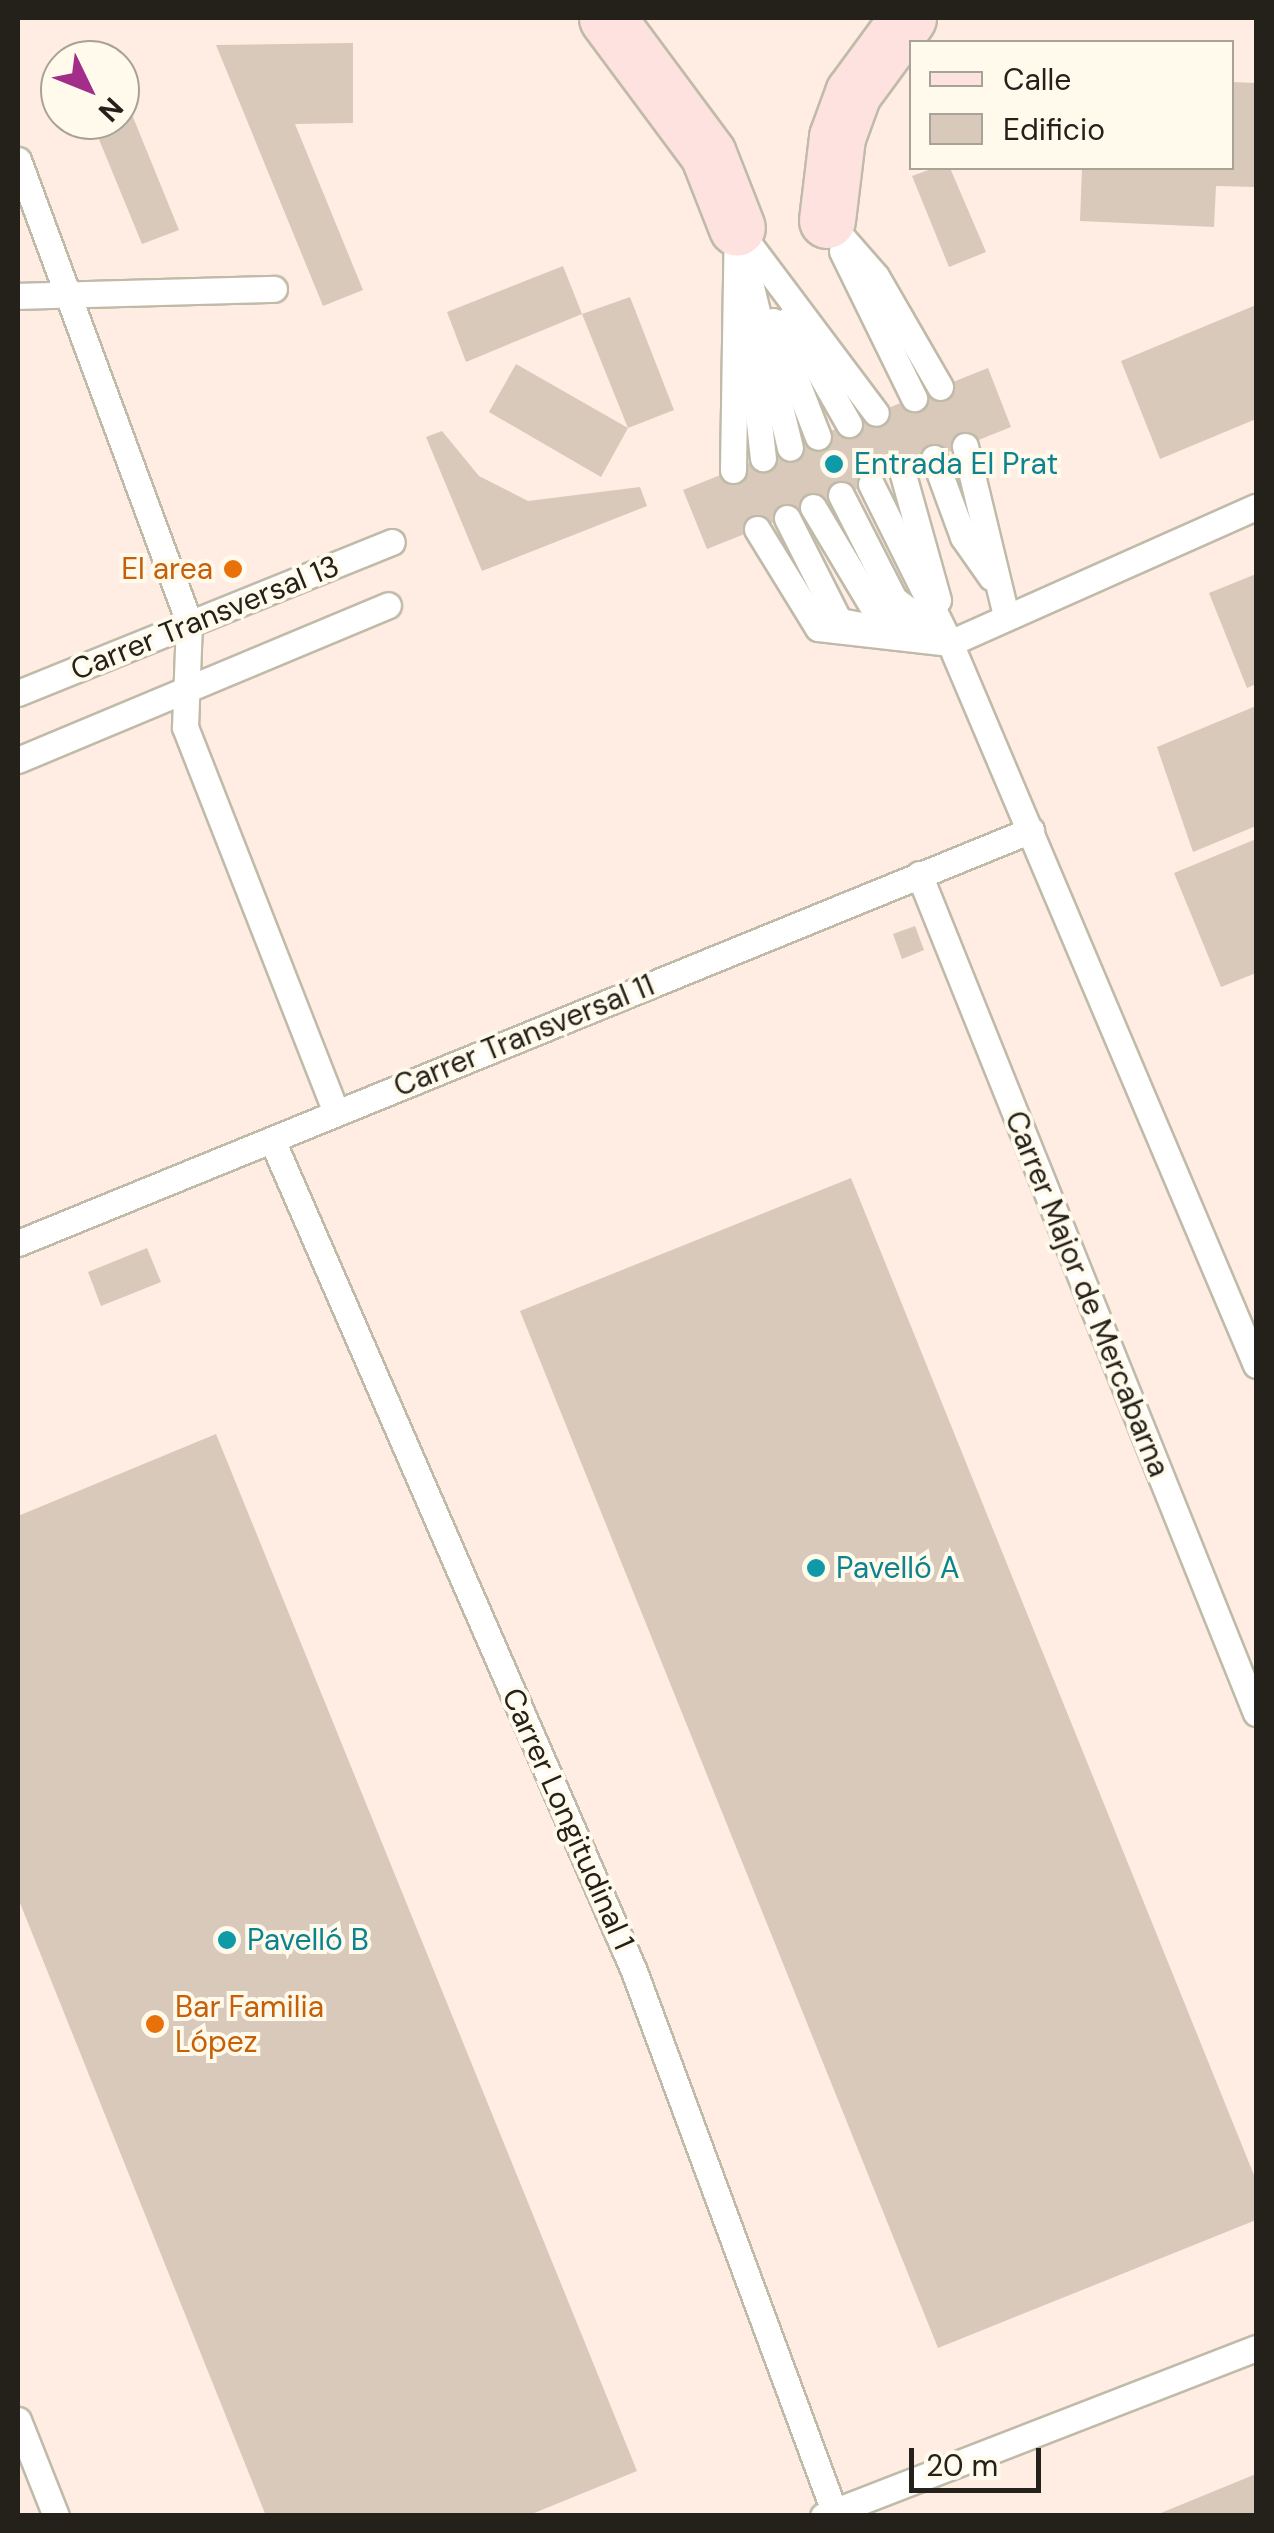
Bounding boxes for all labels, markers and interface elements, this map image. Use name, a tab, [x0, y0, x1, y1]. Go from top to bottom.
north arrow	[40, 40, 140, 140]
legend	[909, 40, 1234, 170]
text: Calle	[1003, 60, 1071, 99]
text: N	[90, 89, 131, 130]
text: Edificio	[1003, 110, 1105, 149]
place label: Entrada El Prat	[854, 446, 1058, 482]
marker: Entrada El Prat	[823, 453, 845, 475]
street label: Carrer Transversal 13	[66, 548, 344, 688]
place label: El area	[121, 551, 213, 587]
marker: El area	[222, 558, 244, 580]
street label: Carrer Transversal 11	[389, 967, 659, 1105]
street label: Carrer Major de Mercabarna	[997, 1106, 1177, 1482]
place label: Pavelló A	[836, 1550, 960, 1586]
marker: Pavelló A	[805, 1557, 827, 1579]
street label: Carrer Longitudinal 1	[494, 1683, 642, 1955]
place label: Pavelló B	[247, 1922, 369, 1958]
marker: Pavelló B	[216, 1929, 238, 1951]
place label: Bar Familia López	[175, 1989, 324, 2060]
marker: Bar Familia López	[144, 2013, 166, 2035]
scale bar	[914, 2428, 1046, 2490]
text: 20 m	[926, 2446, 998, 2485]

